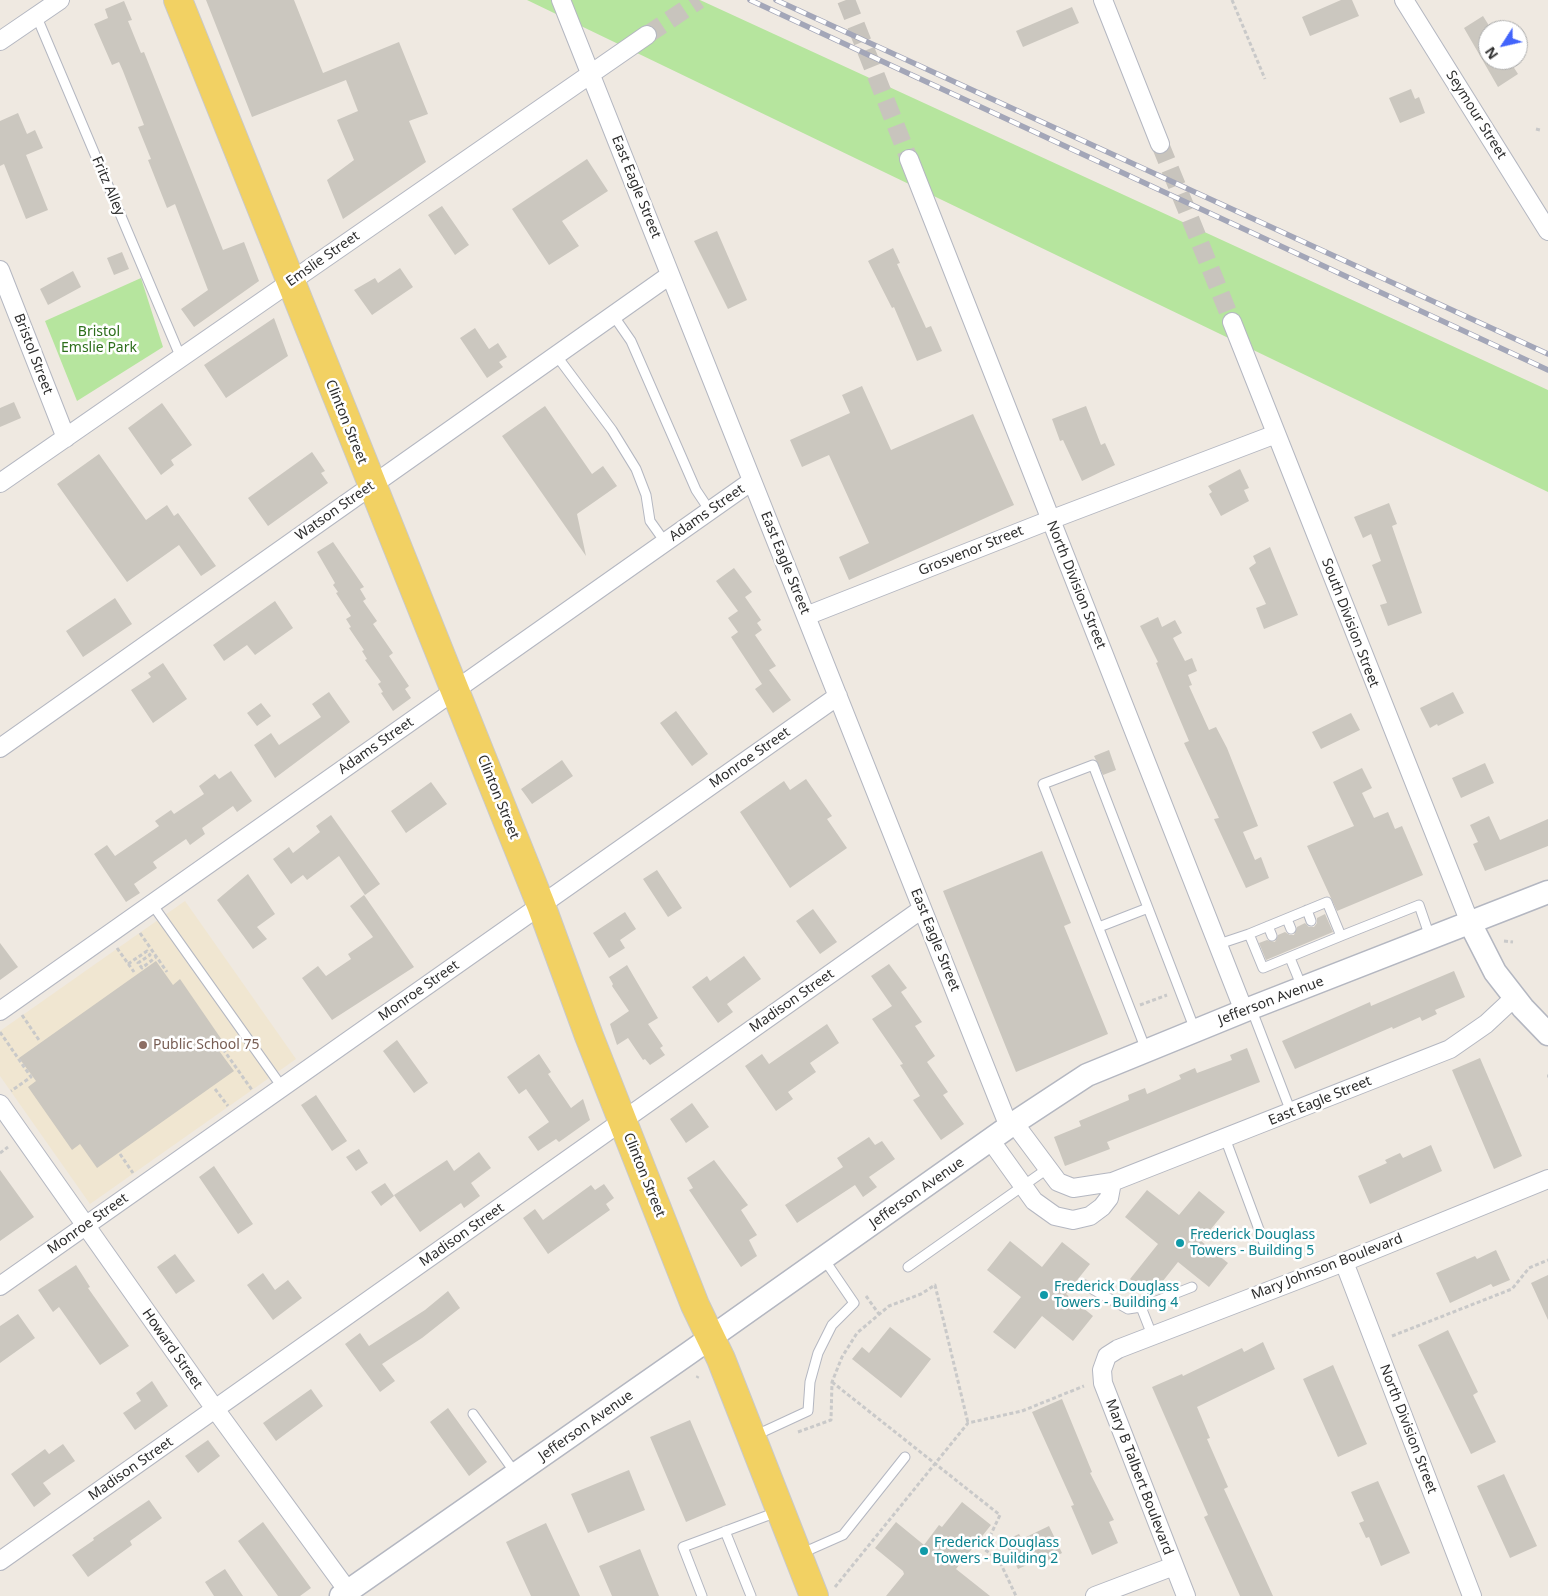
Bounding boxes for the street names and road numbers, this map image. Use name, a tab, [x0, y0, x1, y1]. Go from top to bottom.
street label: Seymour Street	[1442, 68, 1510, 162]
street label: East Eagle Street	[608, 133, 664, 241]
street label: Fritz Alley	[88, 154, 128, 218]
street label: Emslie Street	[283, 228, 363, 290]
street label: Bristol Street	[10, 311, 56, 397]
street label: Clinton Street	[321, 377, 371, 467]
street label: Watson Street	[292, 478, 378, 544]
street label: Adams Street	[666, 481, 748, 545]
street label: East Eagle Street	[757, 509, 813, 617]
street label: North Division Street	[1043, 518, 1109, 652]
street label: Grosvenor Street	[916, 522, 1026, 580]
street label: South Division Street	[1318, 556, 1382, 690]
street label: Adams Street	[335, 714, 417, 778]
street label: Monroe Street	[707, 724, 793, 792]
street label: Clinton Street	[473, 752, 523, 842]
street label: East Eagle Street	[907, 886, 963, 994]
street label: Monroe Street	[376, 957, 462, 1025]
street label: Madison Street	[746, 966, 838, 1036]
street label: Jefferson Avenue	[1216, 973, 1326, 1029]
street label: East Eagle Street	[1266, 1073, 1374, 1129]
street label: Clinton Street	[619, 1130, 669, 1220]
street label: Jefferson Avenue	[866, 1154, 968, 1232]
street label: Monroe Street	[45, 1190, 131, 1258]
street label: Madison Street	[416, 1200, 508, 1270]
street label: Mary Johnson Boulevard	[1249, 1230, 1405, 1304]
street label: Howard Street	[138, 1306, 206, 1392]
street label: North Division Street	[1376, 1362, 1440, 1496]
street label: Jefferson Avenue	[535, 1387, 637, 1465]
street label: Mary B Talbert Boulevard	[1102, 1397, 1176, 1557]
street label: Madison Street	[85, 1434, 177, 1504]

